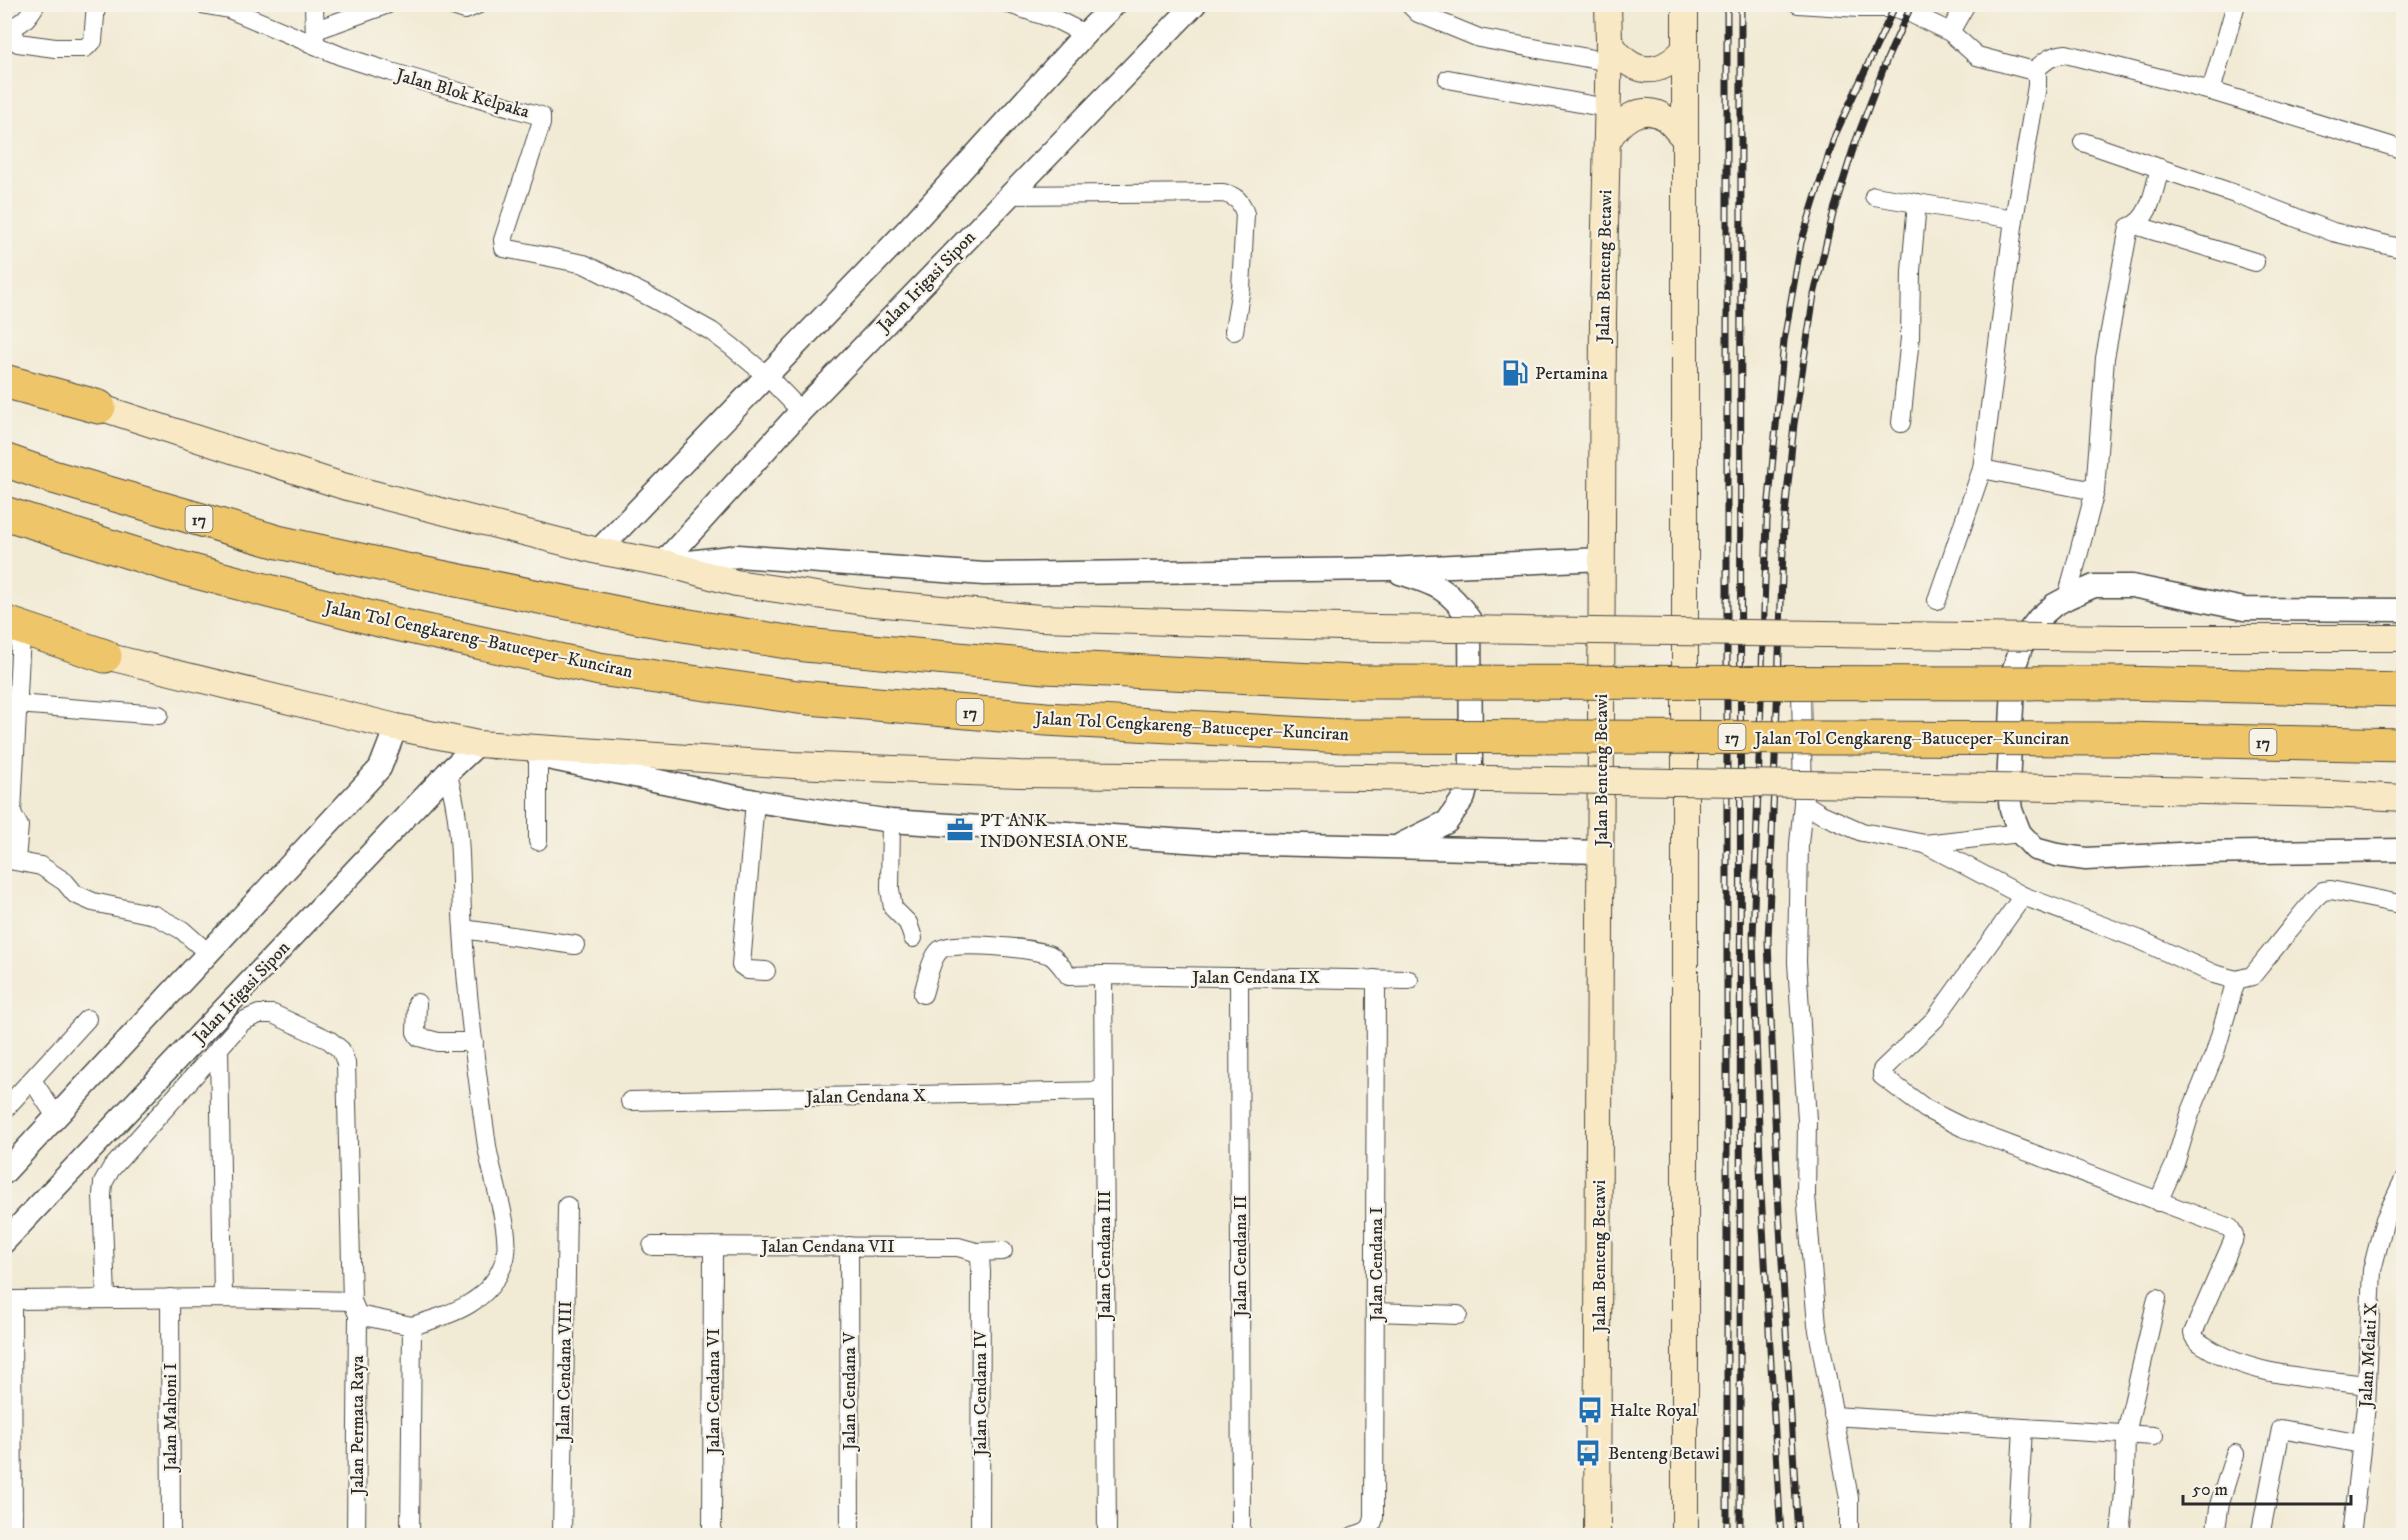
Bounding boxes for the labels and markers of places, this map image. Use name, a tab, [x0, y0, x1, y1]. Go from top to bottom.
fuel station icon: Pertamina	[1500, 358, 1530, 388]
place label: Pertamina	[1535, 363, 1608, 385]
place label: PT ANK INDONESIA ONE	[980, 810, 1128, 853]
office icon: PT ANK INDONESIA ONE	[945, 815, 975, 845]
bus stop icon: Halte Royal	[1575, 1395, 1605, 1425]
place label: Halte Royal	[1610, 1400, 1698, 1422]
bus stop icon: Benteng Betawi	[1573, 1438, 1603, 1468]
place label: Benteng Betawi	[1608, 1443, 1720, 1465]

